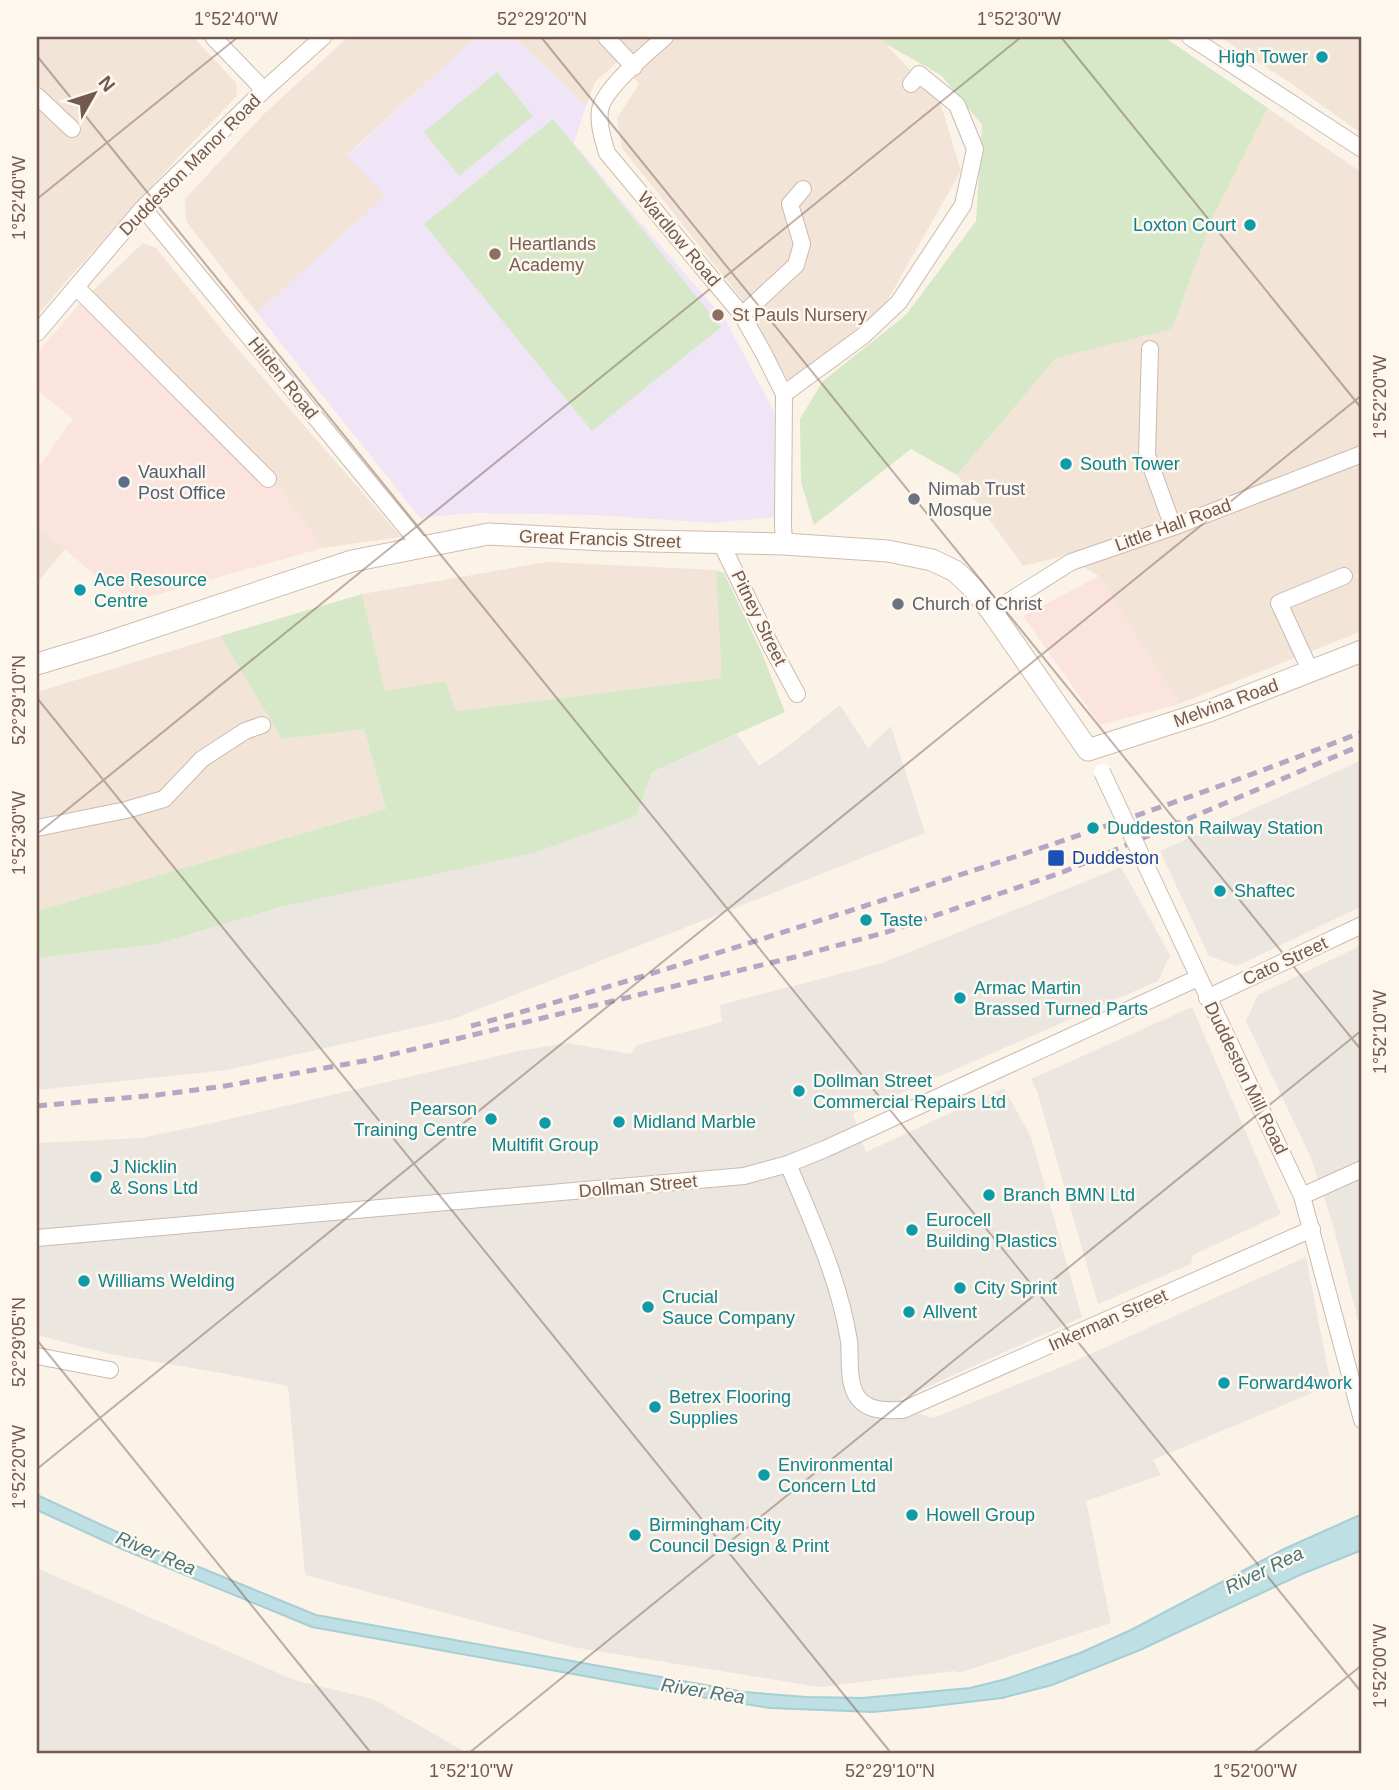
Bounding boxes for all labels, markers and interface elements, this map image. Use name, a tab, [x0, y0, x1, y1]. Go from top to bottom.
text: 1°52'40"W	[194, 9, 278, 29]
text: 52°29'20"N	[497, 9, 587, 29]
text: 1°52'30"W	[977, 9, 1061, 29]
place label: High Tower	[1218, 47, 1308, 67]
marker: High Tower	[1314, 49, 1330, 65]
north arrow	[60, 60, 130, 130]
text: N	[94, 72, 119, 96]
street label: Duddeston Manor Road	[115, 90, 265, 240]
text: 1°52'40"W	[9, 156, 29, 240]
street label: Wardlow Road	[634, 188, 724, 290]
place label: Loxton Court	[1133, 215, 1236, 235]
marker: Loxton Court	[1242, 217, 1258, 233]
place label: Heartlands Academy	[509, 234, 596, 275]
marker: Heartlands Academy	[487, 246, 503, 262]
place label: St Pauls Nursery	[732, 305, 867, 325]
marker: St Pauls Nursery	[710, 307, 726, 323]
street label: Hilden Road	[244, 333, 322, 423]
text: 1°52'20"W	[1370, 355, 1390, 439]
place label: South Tower	[1080, 454, 1180, 474]
marker: South Tower	[1058, 456, 1074, 472]
place label: Vauxhall Post Office	[138, 462, 226, 503]
marker: Vauxhall Post Office	[116, 474, 132, 490]
place label: Nimab Trust Mosque	[928, 479, 1025, 520]
marker: Nimab Trust Mosque	[906, 491, 922, 507]
street label: Little Hall Road	[1112, 495, 1234, 555]
street label: Great Francis Street	[519, 526, 681, 552]
street label: Pitney Street	[727, 567, 791, 669]
place label: Ace Resource Centre	[94, 570, 207, 611]
marker: Ace Resource Centre	[72, 582, 88, 598]
place label: Church of Christ	[912, 594, 1042, 614]
marker: Church of Christ	[890, 596, 906, 612]
text: 52°29'10"N	[9, 655, 29, 745]
street label: Melvina Road	[1171, 675, 1281, 731]
text: 1°52'30"W	[9, 791, 29, 875]
place label: Duddeston Railway Station	[1107, 818, 1323, 838]
marker: Duddeston Railway Station	[1085, 820, 1101, 836]
marker: Duddeston	[1046, 848, 1066, 868]
place label: Duddeston	[1072, 848, 1159, 868]
place label: Shaftec	[1234, 881, 1295, 901]
marker: Shaftec	[1212, 883, 1228, 899]
place label: Taste	[880, 910, 923, 930]
marker: Taste	[858, 912, 874, 928]
street label: Cato Street	[1240, 933, 1330, 989]
place label: Armac Martin Brassed Turned Parts	[974, 978, 1148, 1019]
marker: Armac Martin Brassed Turned Parts	[952, 990, 968, 1006]
text: 1°52'10"W	[1370, 990, 1390, 1074]
street label: Duddeston Mill Road	[1200, 999, 1292, 1157]
place label: Dollman Street Commercial Repairs Ltd	[813, 1071, 1006, 1112]
marker: Dollman Street Commercial Repairs Ltd	[791, 1083, 807, 1099]
place label: Pearson Training Centre	[354, 1099, 477, 1140]
marker: Pearson Training Centre	[483, 1111, 499, 1127]
place label: Midland Marble	[633, 1112, 756, 1132]
marker: Midland Marble	[611, 1114, 627, 1130]
marker: Multifit Group	[537, 1115, 553, 1131]
place label: Multifit Group	[491, 1135, 599, 1155]
place label: J Nicklin & Sons Ltd	[110, 1157, 198, 1198]
marker: J Nicklin & Sons Ltd	[88, 1169, 104, 1185]
street label: Dollman Street	[578, 1171, 698, 1201]
place label: Branch BMN Ltd	[1003, 1185, 1135, 1205]
marker: Branch BMN Ltd	[981, 1187, 997, 1203]
place label: Eurocell Building Plastics	[926, 1210, 1057, 1251]
marker: Eurocell Building Plastics	[904, 1222, 920, 1238]
place label: Williams Welding	[98, 1271, 235, 1291]
marker: Williams Welding	[76, 1273, 92, 1289]
place label: City Sprint	[974, 1278, 1057, 1298]
marker: City Sprint	[952, 1280, 968, 1296]
street label: Inkerman Street	[1045, 1285, 1171, 1355]
place label: Crucial Sauce Company	[662, 1287, 795, 1328]
text: 52°29'05"N	[9, 1297, 29, 1387]
marker: Crucial Sauce Company	[640, 1299, 656, 1315]
place label: Allvent	[923, 1302, 977, 1322]
marker: Allvent	[901, 1304, 917, 1320]
place label: Forward4work	[1238, 1373, 1353, 1393]
marker: Forward4work	[1216, 1375, 1232, 1391]
place label: Betrex Flooring Supplies	[669, 1387, 791, 1428]
marker: Betrex Flooring Supplies	[647, 1399, 663, 1415]
text: 1°52'20"W	[9, 1425, 29, 1509]
place label: Environmental Concern Ltd	[778, 1455, 893, 1496]
marker: Environmental Concern Ltd	[756, 1467, 772, 1483]
place label: Howell Group	[926, 1505, 1035, 1525]
marker: Howell Group	[904, 1507, 920, 1523]
place label: Birmingham City Council Design & Print	[649, 1515, 829, 1556]
water label: River Rea	[113, 1527, 199, 1579]
marker: Birmingham City Council Design & Print	[627, 1527, 643, 1543]
water label: River Rea	[1221, 1542, 1307, 1598]
text: 1°52'00"W	[1370, 1624, 1390, 1708]
water label: River Rea	[660, 1674, 746, 1708]
text: 1°52'10"W	[429, 1761, 513, 1781]
text: 52°29'10"N	[845, 1761, 935, 1781]
text: 1°52'00"W	[1213, 1761, 1297, 1781]

